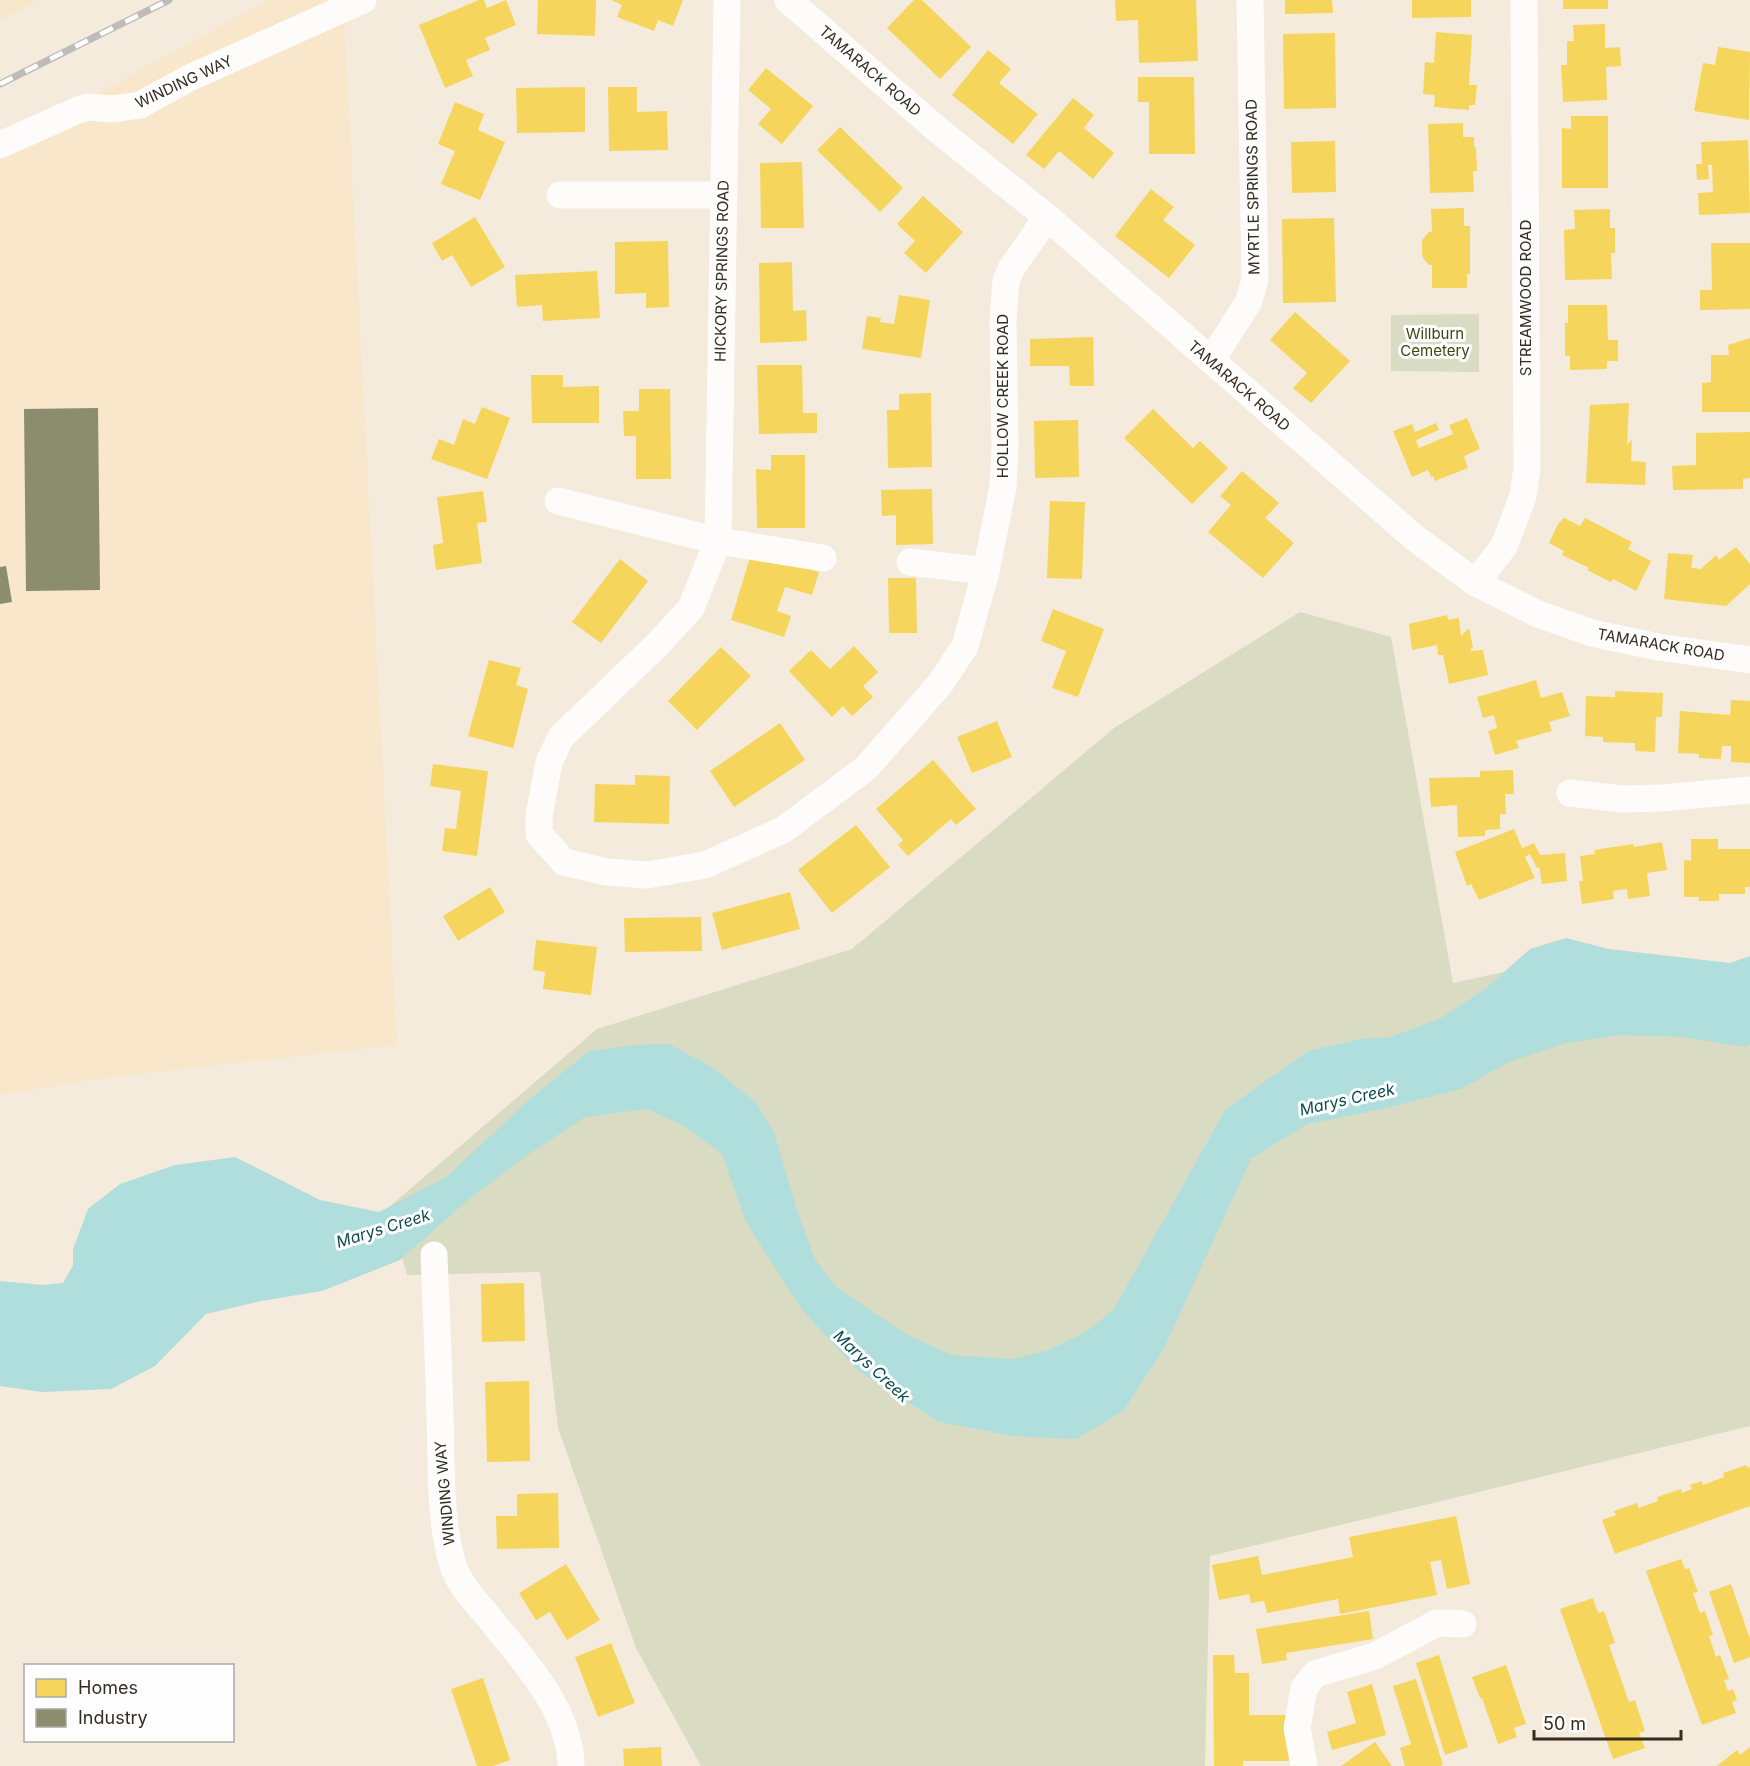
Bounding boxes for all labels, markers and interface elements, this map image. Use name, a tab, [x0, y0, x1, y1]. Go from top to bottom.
street label: TAMARACK ROAD	[815, 21, 925, 120]
street label: WINDING WAY	[132, 51, 235, 112]
street label: MYRTLE SPRINGS ROAD	[1241, 99, 1264, 275]
street label: HICKORY SPRINGS ROAD	[710, 180, 733, 362]
street label: STREAMWOOD ROAD	[1516, 220, 1535, 376]
street label: HOLLOW CREEK ROAD	[993, 314, 1012, 478]
park label: Willburn Cemetery	[1400, 324, 1470, 360]
street label: TAMARACK ROAD	[1184, 336, 1294, 435]
street label: TAMARACK ROAD	[1596, 624, 1726, 665]
water label: Marys Creek	[1297, 1078, 1397, 1120]
water label: Marys Creek	[334, 1204, 433, 1252]
water label: Marys Creek	[830, 1326, 914, 1407]
street label: WINDING WAY	[430, 1440, 459, 1546]
legend	[24, 1664, 234, 1742]
text: Homes	[78, 1677, 138, 1698]
scale bar	[1534, 1703, 1681, 1741]
text: Industry	[78, 1707, 148, 1728]
text: 50 m	[1543, 1713, 1586, 1734]

